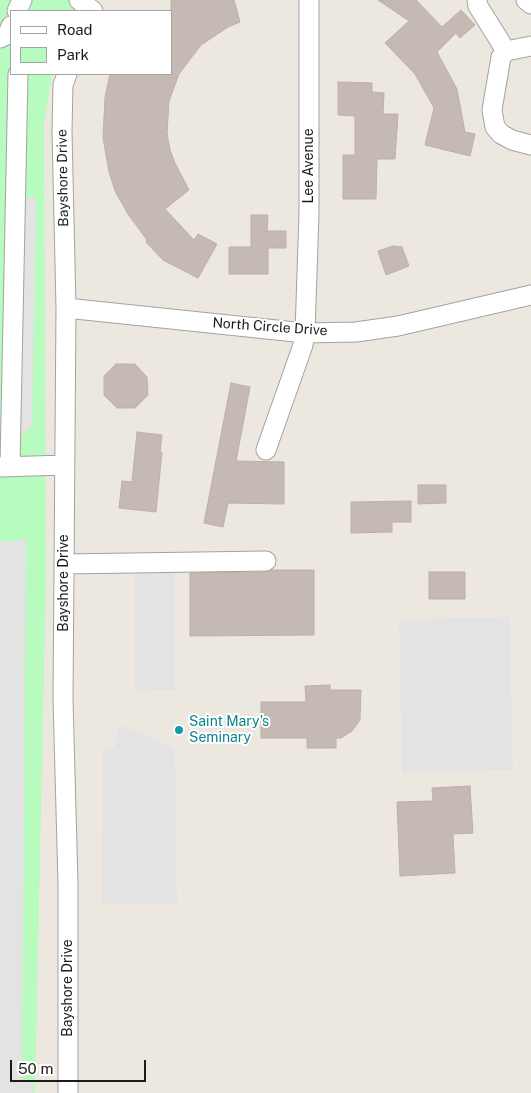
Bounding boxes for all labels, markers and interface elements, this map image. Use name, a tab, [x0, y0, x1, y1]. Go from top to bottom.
legend	[10, 10, 172, 75]
text: Road	[57, 21, 93, 38]
text: Park	[57, 46, 89, 63]
street label: Lee Avenue	[301, 128, 317, 204]
street label: Bayshore Drive	[54, 129, 72, 227]
street label: North Circle Drive	[212, 315, 328, 339]
street label: Bayshore Drive	[56, 534, 72, 632]
place label: Saint Mary's Seminary	[189, 714, 269, 746]
marker: Saint Mary's Seminary	[173, 724, 185, 736]
street label: Bayshore Drive	[60, 939, 76, 1037]
scale bar	[12, 1050, 149, 1082]
text: 50 m	[18, 1060, 53, 1077]

